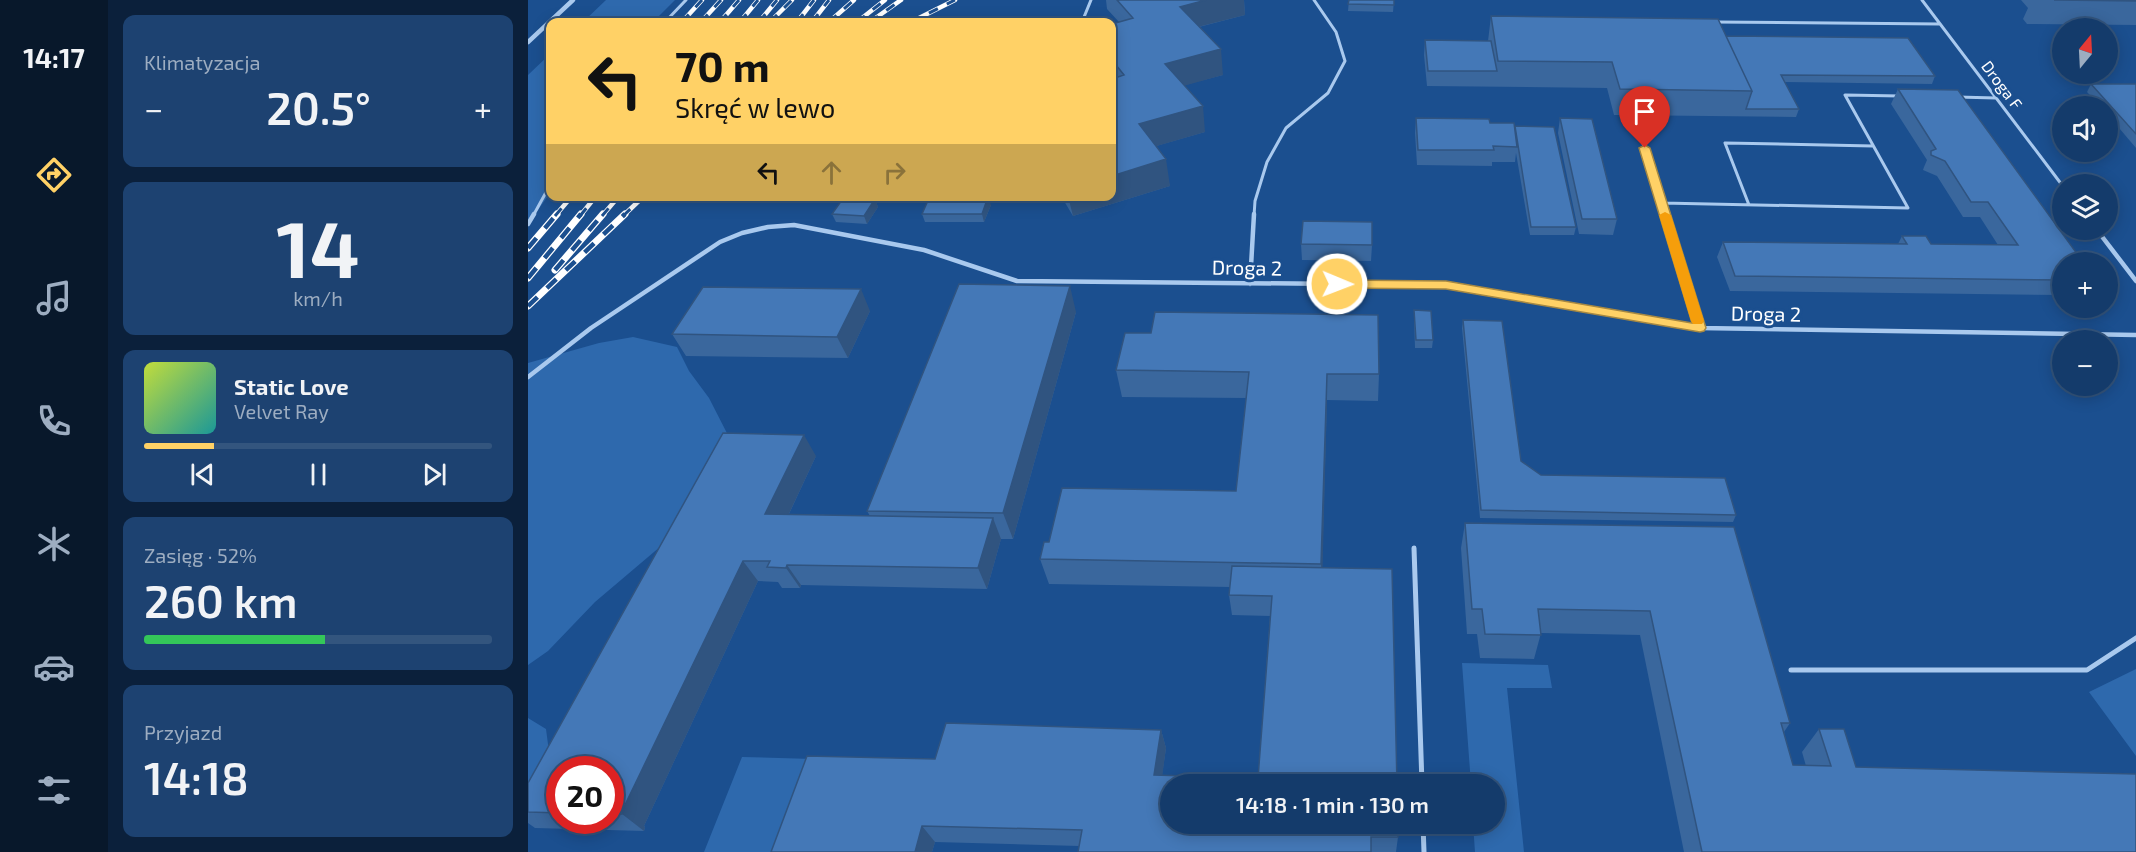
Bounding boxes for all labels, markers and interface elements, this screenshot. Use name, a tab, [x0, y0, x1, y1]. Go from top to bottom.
north arrow	[2052, 18, 2118, 84]
map controls	[2052, 18, 2118, 396]
text: 70 m	[675, 40, 770, 90]
text: 14:17	[23, 41, 85, 73]
icon: left	[576, 42, 654, 120]
text: Klimatyzacja	[144, 50, 260, 74]
street label: Droga F	[1978, 57, 2027, 113]
text: 20.5°	[266, 80, 371, 134]
pin	[1619, 86, 1670, 148]
text: −	[144, 88, 163, 128]
text: +	[474, 88, 492, 128]
text: Skręć w lewo	[675, 91, 835, 123]
icon: arrive	[1628, 95, 1661, 128]
button: sound	[2052, 96, 2118, 162]
icon: directions	[33, 154, 75, 196]
icon: left	[752, 156, 785, 189]
icon: ahead	[815, 156, 848, 189]
icon: right	[878, 156, 911, 189]
button: layers	[2052, 174, 2118, 240]
text: 14	[276, 200, 360, 294]
position arrow	[1305, 252, 1369, 316]
button: +	[2052, 252, 2118, 318]
street label: Droga 2	[1212, 254, 1282, 280]
icon: music	[33, 277, 75, 319]
text: km/h	[293, 286, 343, 310]
street label: Droga 2	[1731, 300, 1801, 326]
button: −	[2052, 330, 2118, 396]
text: Static Love	[234, 373, 349, 399]
text: Velvet Ray	[234, 399, 329, 423]
icon: phone	[33, 400, 75, 442]
icon: previous	[186, 458, 219, 491]
icon: pause	[302, 458, 335, 491]
icon: next	[418, 458, 451, 491]
icon: climate	[33, 523, 75, 565]
text: Zasięg · 52%	[144, 543, 257, 567]
text: 260 km	[144, 573, 297, 627]
icon: car	[33, 646, 75, 688]
text: Przyjazd	[144, 720, 222, 744]
text: 14:18	[144, 750, 249, 804]
speed limit sign: 20	[546, 756, 624, 834]
icon: filters	[33, 769, 75, 811]
text: 14:18 · 1 min · 130 m	[1236, 791, 1429, 817]

